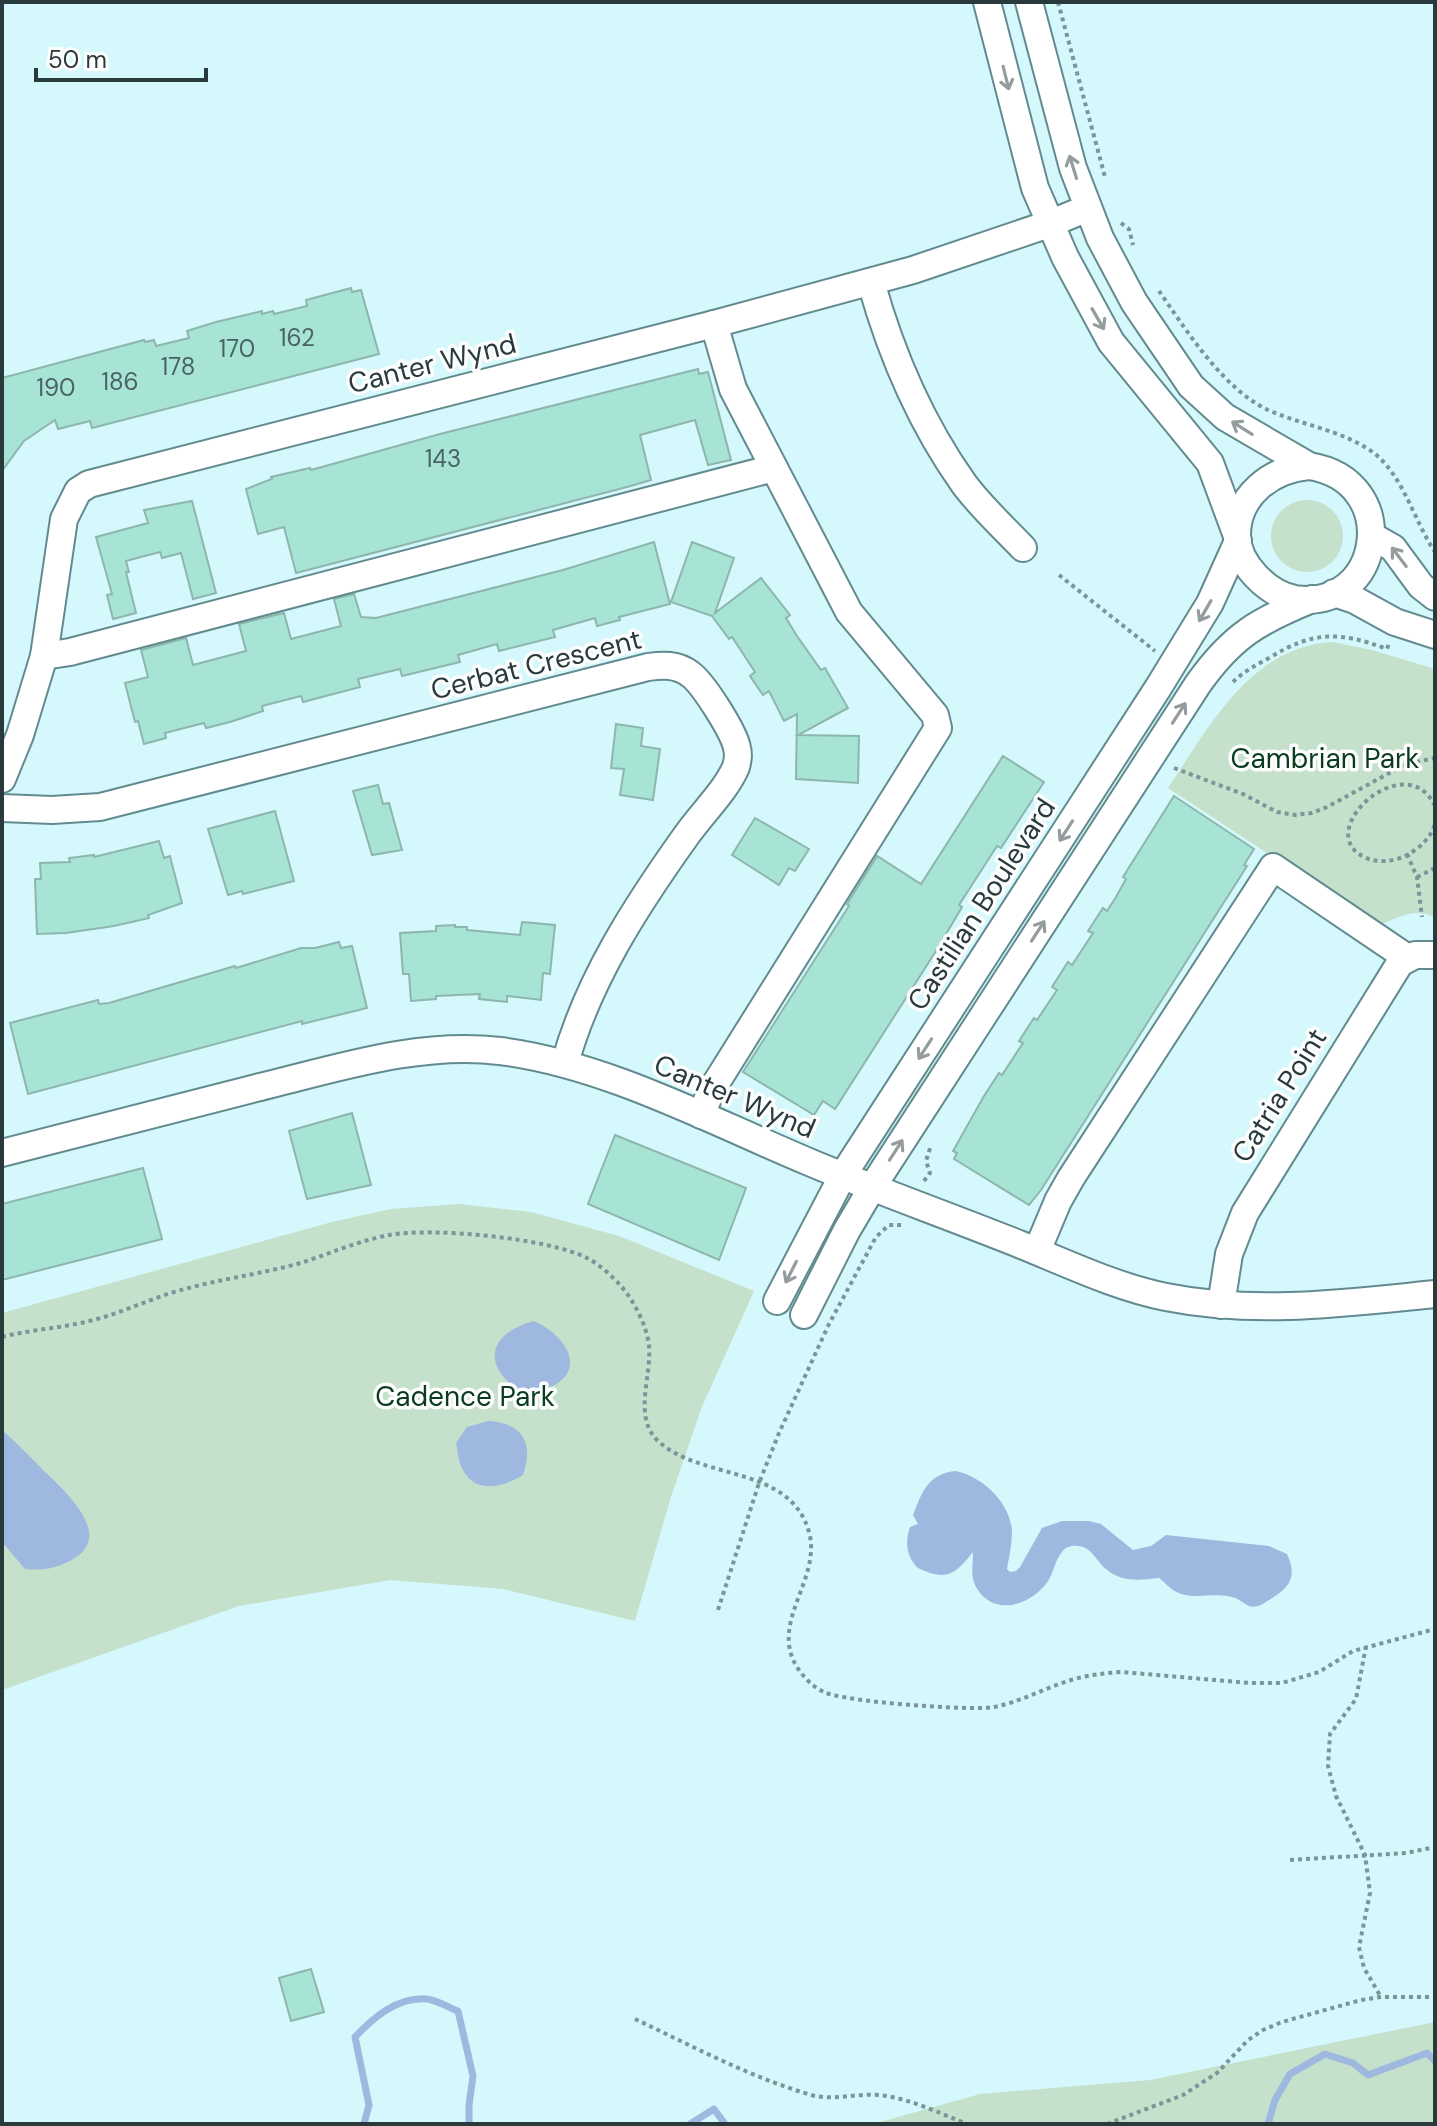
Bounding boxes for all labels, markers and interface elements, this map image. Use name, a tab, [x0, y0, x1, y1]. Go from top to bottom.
scale bar	[36, 32, 206, 82]
text: 50 m	[48, 44, 107, 75]
one-way arrow	[1000, 64, 1015, 90]
one-way arrow	[1065, 155, 1079, 180]
one-way arrow	[1091, 307, 1106, 331]
house number: 162	[279, 322, 315, 353]
street label: Canter Wynd	[344, 325, 520, 402]
house number: 170	[219, 333, 255, 364]
house number: 178	[161, 351, 195, 382]
house number: 186	[101, 366, 139, 397]
house number: 190	[37, 372, 75, 403]
one-way arrow	[1231, 419, 1254, 435]
house number: 143	[425, 443, 461, 474]
one-way arrow	[1391, 547, 1408, 569]
one-way arrow	[1197, 599, 1213, 622]
street label: Cerbat Crescent	[427, 620, 645, 709]
one-way arrow	[1171, 702, 1187, 725]
park label: Cambrian Park	[1231, 740, 1419, 777]
street label: Castilian Boulevard	[899, 791, 1064, 1017]
one-way arrow	[1058, 819, 1074, 842]
one-way arrow	[1029, 921, 1046, 943]
street label: Catria Point	[1224, 1021, 1335, 1169]
one-way arrow	[916, 1037, 932, 1060]
street label: Canter Wynd	[648, 1046, 821, 1147]
one-way arrow	[888, 1139, 905, 1161]
one-way arrow	[783, 1259, 798, 1283]
park label: Cadence Park	[375, 1378, 555, 1415]

